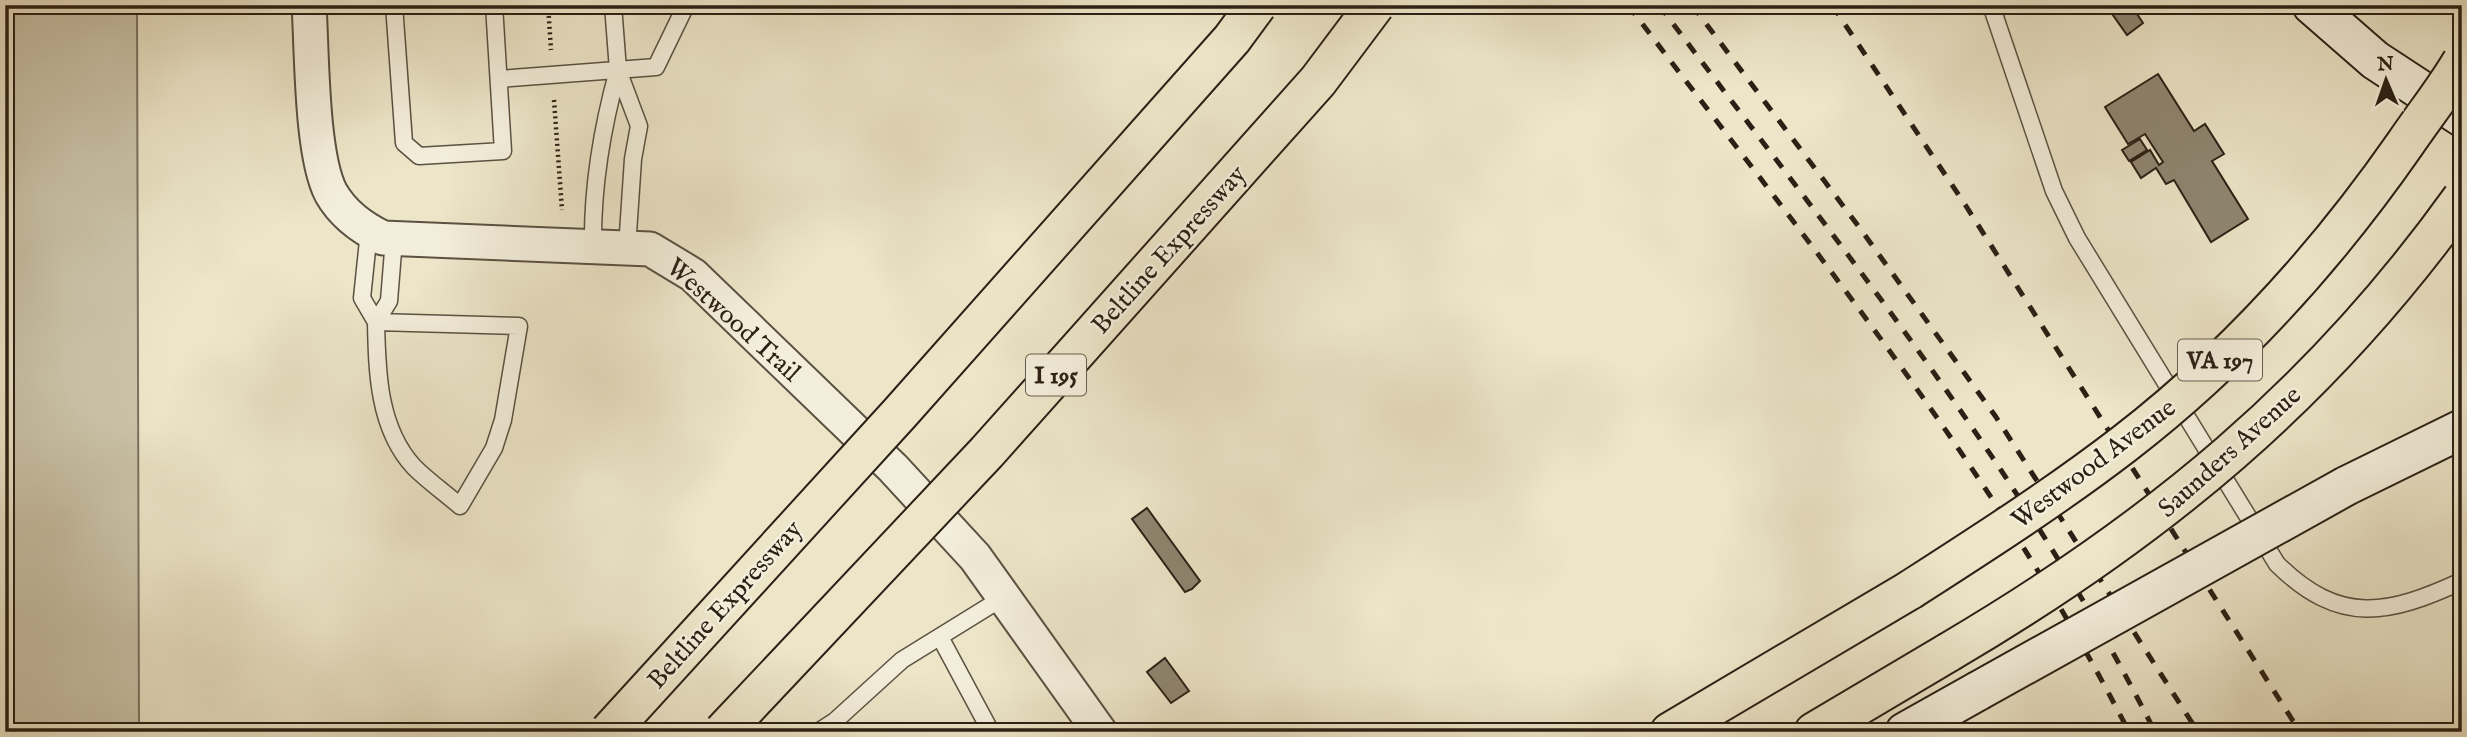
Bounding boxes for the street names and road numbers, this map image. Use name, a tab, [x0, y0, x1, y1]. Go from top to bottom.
street label: Beltline Expressway	[1085, 159, 1254, 341]
street label: Westwood Trail	[659, 251, 808, 390]
road number: VA 197	[2178, 340, 2262, 380]
road number: I 195	[1026, 354, 1086, 396]
street label: Saunders Avenue	[2152, 379, 2309, 525]
street label: Westwood Avenue	[2005, 392, 2183, 537]
street label: Beltline Expressway	[641, 514, 810, 696]

